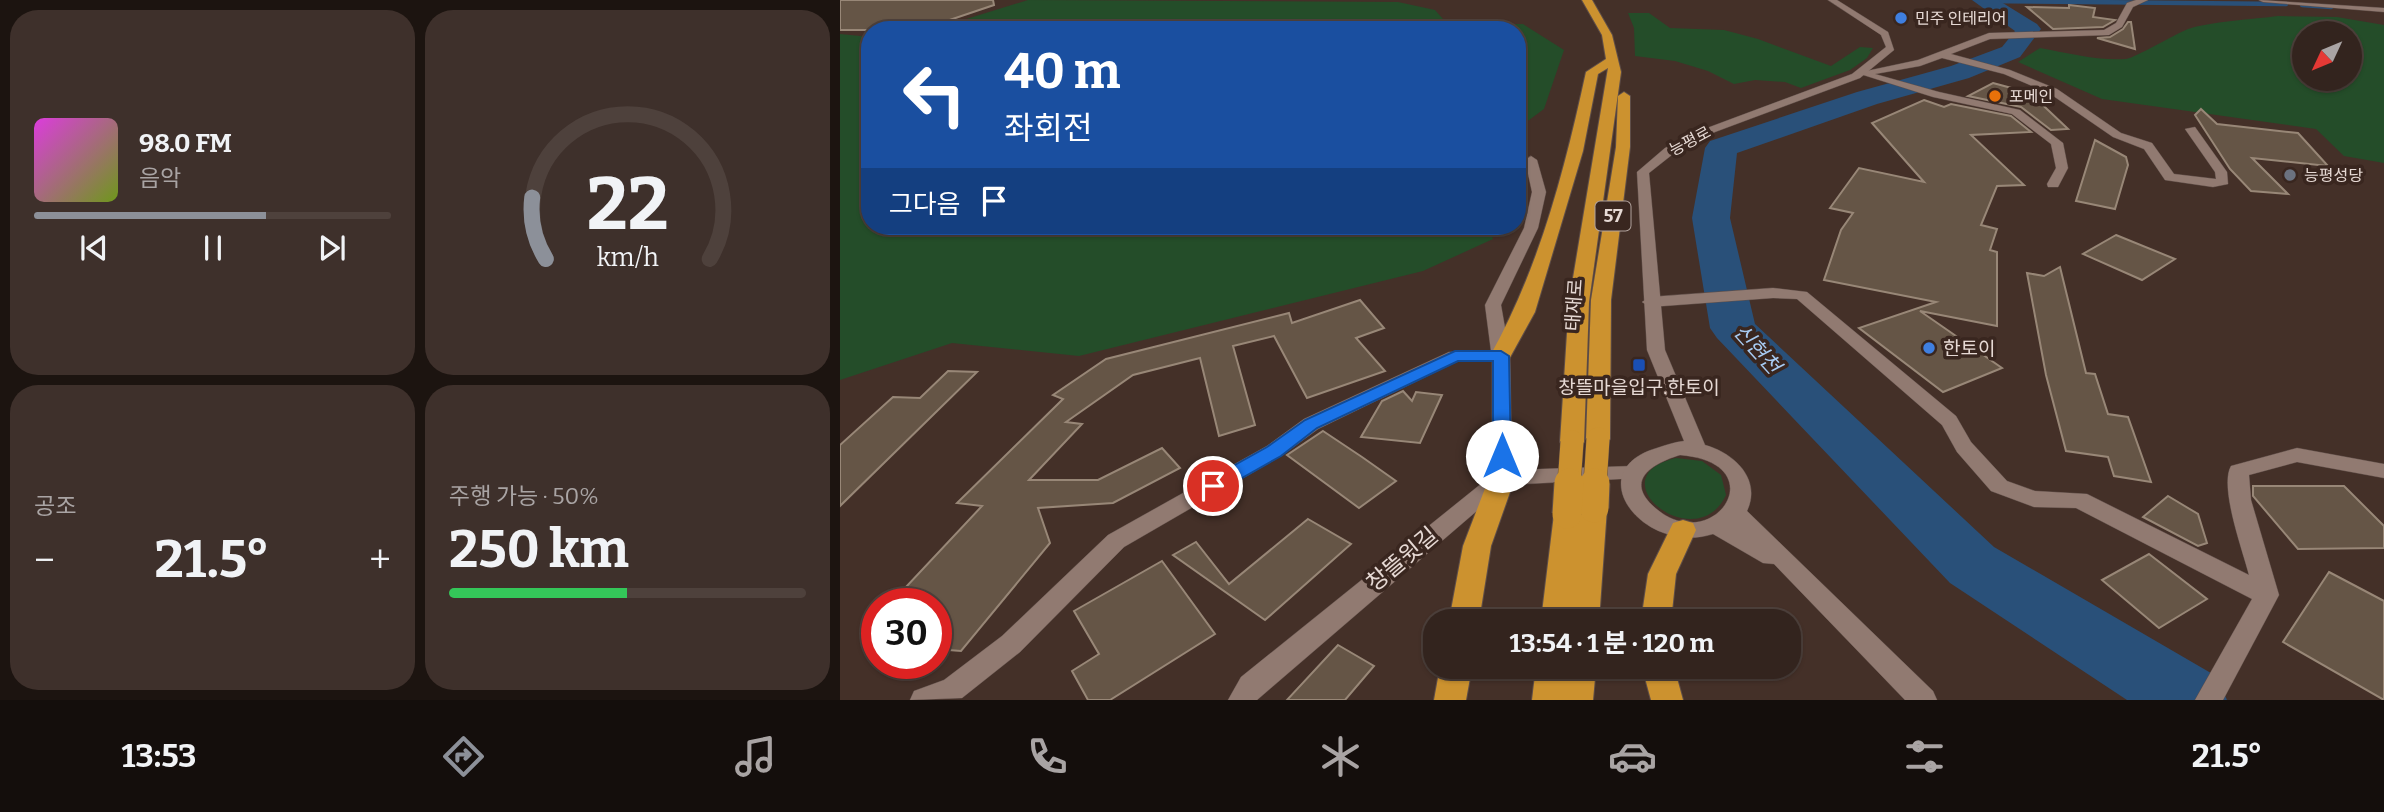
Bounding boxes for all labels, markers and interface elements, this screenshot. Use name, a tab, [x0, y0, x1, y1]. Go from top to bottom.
place label: 민주 인테리어	[1915, 9, 2007, 28]
marker: 민주 인테리어	[1893, 10, 1909, 26]
north arrow	[2292, 21, 2362, 91]
map controls	[2292, 21, 2362, 91]
text: 40 m	[1004, 42, 1121, 101]
icon: left	[889, 49, 980, 140]
place label: 포메인	[2009, 87, 2053, 106]
marker: 포메인	[1987, 88, 2003, 104]
text: 좌회전	[1004, 109, 1092, 147]
street label: 능평로	[1666, 122, 1714, 160]
text: 98.0 FM	[139, 128, 232, 159]
text: 22	[587, 161, 668, 248]
text: 음악	[139, 164, 181, 192]
place label: 능평성당	[2304, 166, 2363, 185]
marker: 능평성당	[2282, 167, 2298, 183]
icon: arrive	[975, 182, 1013, 220]
text: 그다음	[889, 189, 961, 220]
road number: 57	[1596, 202, 1630, 230]
icon: previous	[75, 229, 113, 267]
icon: pause	[194, 229, 232, 267]
icon: next	[313, 229, 351, 267]
text: km/h	[597, 243, 659, 273]
street label: 태재로	[1561, 278, 1587, 332]
water label: 신현천	[1728, 319, 1788, 381]
place label: 한토이	[1943, 337, 1995, 360]
marker: 한토이	[1921, 340, 1937, 356]
marker: 창뜰마을입구.한토이	[1631, 357, 1647, 373]
place label: 창뜰마을입구.한토이	[1558, 376, 1720, 399]
position arrow	[1465, 419, 1539, 493]
pin	[1183, 456, 1243, 516]
icon: arrive	[1194, 467, 1232, 505]
text: 주행 가능 · 50%	[449, 482, 599, 510]
text: 공조	[34, 492, 76, 520]
text: 250 km	[449, 518, 629, 581]
street label: 창뜰윗길	[1361, 521, 1443, 597]
text: 21.5°	[155, 528, 270, 591]
text: −	[34, 537, 55, 583]
text: +	[369, 537, 391, 583]
speed limit sign: 30	[861, 588, 952, 679]
text: 13:54 · 1 분 · 120 m	[1510, 628, 1714, 659]
icon: directions	[439, 732, 488, 781]
icon: music	[731, 732, 780, 781]
icon: phone	[1023, 732, 1072, 781]
icon: climate	[1316, 732, 1365, 781]
icon: car	[1608, 732, 1657, 781]
icon: filters	[1900, 732, 1949, 781]
text: 13:53	[122, 737, 196, 775]
text: 21.5°	[2192, 737, 2262, 775]

